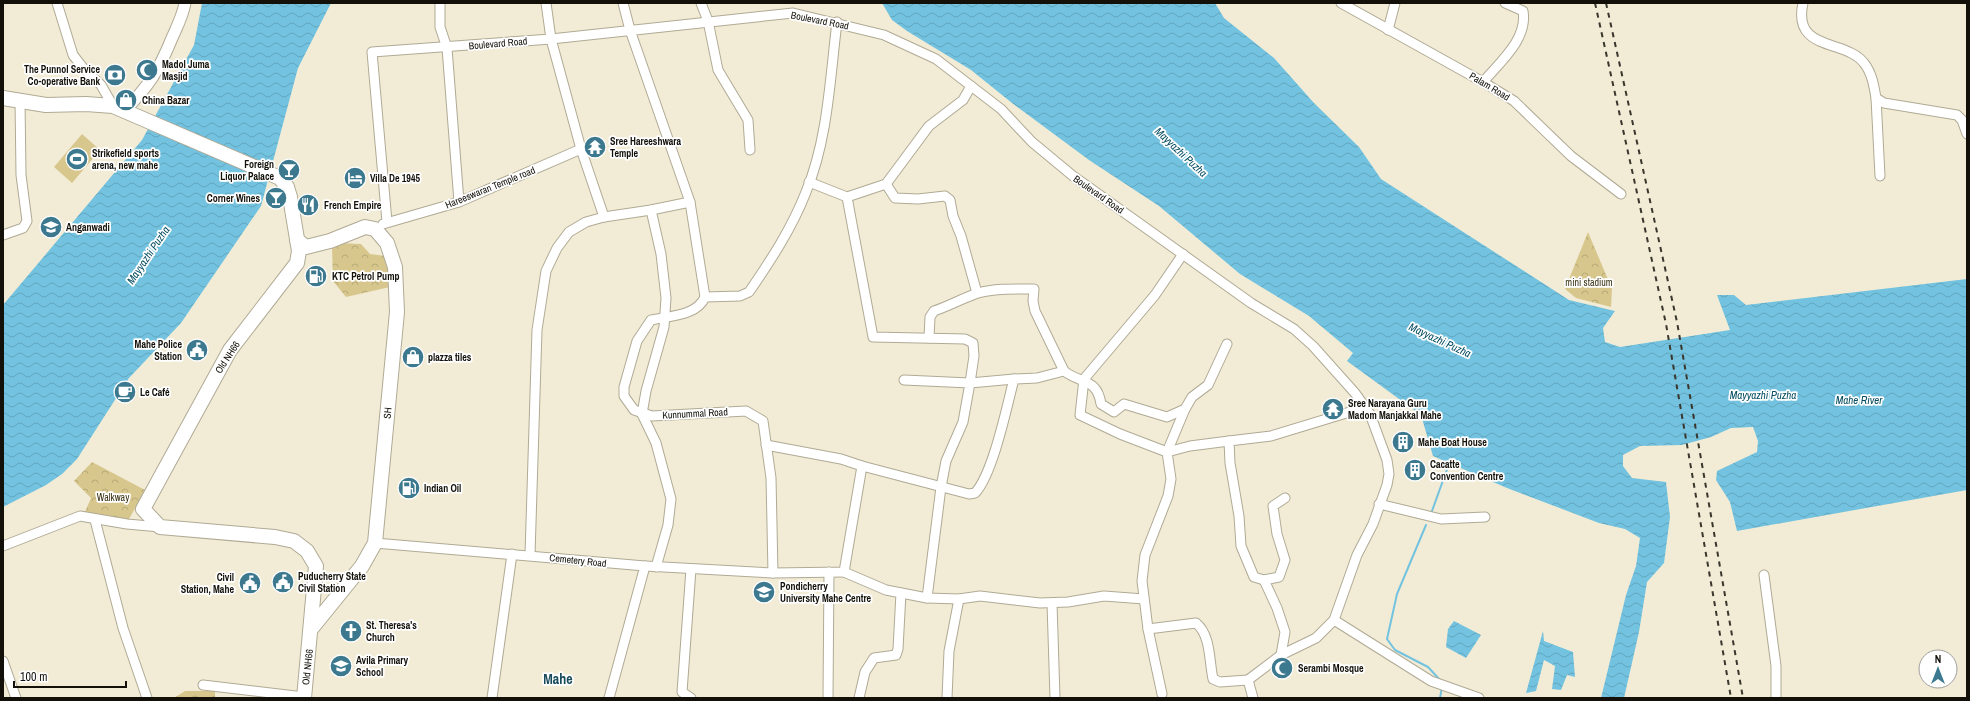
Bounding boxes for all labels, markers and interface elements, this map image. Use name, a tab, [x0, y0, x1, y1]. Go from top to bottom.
street label: Boulevard Road	[790, 8, 850, 32]
street label: Boulevard Road	[468, 34, 528, 53]
mosque icon: Madol Juma Masjid	[134, 57, 160, 83]
place label: Madol Juma Masjid	[162, 58, 210, 83]
bank icon: The Punnol Service Co-operative Bank	[102, 62, 128, 88]
place label: The Punnol Service Co-operative Bank	[24, 63, 100, 88]
street label: Palam Road	[1467, 69, 1512, 104]
shop icon: China Bazar	[113, 87, 139, 113]
place label: China Bazar	[142, 94, 190, 107]
water label: Mayyazhi Puzha	[1152, 124, 1210, 180]
temple icon: Sree Hareeshwara Temple	[582, 134, 608, 160]
place label: Sree Hareeshwara Temple	[610, 135, 682, 160]
sports icon: Strikefield sports arena, new mahe	[64, 146, 90, 172]
place label: Strikefield sports arena, new mahe	[92, 147, 159, 172]
bar icon: Foreign Liquor Palace	[276, 157, 302, 183]
place label: Foreign Liquor Palace	[220, 158, 274, 183]
street label: Hareeswaran Temple road	[443, 163, 537, 211]
hotel icon: Villa De 1945	[342, 165, 368, 191]
place label: Villa De 1945	[370, 172, 420, 185]
street label: Boulevard Road	[1071, 172, 1127, 217]
bar icon: Corner Wines	[263, 185, 289, 211]
place label: Corner Wines	[207, 192, 260, 205]
restaurant icon: French Empire	[295, 192, 321, 218]
place label: French Empire	[324, 199, 382, 212]
school or university icon: Anganwadi	[38, 214, 64, 240]
place label: Anganwadi	[66, 221, 110, 234]
water label: Mayyazhi Puzha	[124, 223, 172, 287]
fuel station icon: KTC Petrol Pump	[303, 263, 329, 289]
place label: KTC Petrol Pump	[332, 270, 399, 283]
park label: mini stadium	[1565, 276, 1613, 289]
water label: Mayyazhi Puzha	[1407, 320, 1473, 360]
public building icon: Mahe Police Station	[184, 337, 210, 363]
place label: Mahe Police Station	[135, 338, 182, 363]
street label: Old NH66	[212, 338, 243, 376]
shop icon: plazza tiles	[400, 344, 426, 370]
place label: plazza tiles	[428, 351, 472, 364]
cafe icon: Le Café	[112, 379, 138, 405]
place label: Le Café	[140, 386, 170, 399]
water label: Mayyazhi Puzha	[1730, 388, 1796, 402]
water label: Mahe River	[1836, 393, 1883, 407]
temple icon: Sree Narayana Guru Madom Manjakkal Mahe	[1320, 396, 1346, 422]
place label: Sree Narayana Guru Madom Manjakkal Mahe	[1348, 397, 1442, 422]
street label: Kunnummal Road	[662, 405, 728, 422]
street label: SH	[381, 407, 394, 419]
building icon: Mahe Boat House	[1390, 429, 1416, 455]
place label: Mahe Boat House	[1418, 436, 1487, 449]
building icon: Cacatte Convention Centre	[1402, 457, 1428, 483]
place label: Cacatte Convention Centre	[1430, 458, 1504, 483]
fuel station icon: Indian Oil	[396, 475, 422, 501]
place label: Indian Oil	[424, 482, 461, 495]
park label: Walkway	[97, 491, 130, 504]
street label: Cemetery Road	[549, 551, 607, 570]
public building icon: Puducherry State Civil Station	[270, 569, 296, 595]
public building icon: Civil Station, Mahe	[237, 570, 263, 596]
place label: Puducherry State Civil Station	[298, 570, 366, 595]
place label: Civil Station, Mahe	[181, 571, 234, 596]
school or university icon: Pondicherry University Mahe Centre	[751, 579, 777, 605]
place label: Pondicherry University Mahe Centre	[780, 580, 872, 605]
church icon: St. Theresa's Church	[338, 618, 364, 644]
place label: St. Theresa's Church	[366, 619, 417, 644]
street label: Old NH66	[299, 648, 316, 686]
north arrow	[1918, 649, 1958, 689]
text: N	[1935, 652, 1941, 666]
school or university icon: Avila Primary School	[328, 653, 354, 679]
place label: Avila Primary School	[356, 654, 409, 679]
mosque icon: Serambi Mosque	[1269, 655, 1295, 681]
place label: Serambi Mosque	[1298, 662, 1364, 675]
scale bar	[14, 663, 126, 689]
text: 100 m	[20, 669, 47, 685]
district label: Mahe	[543, 670, 573, 688]

